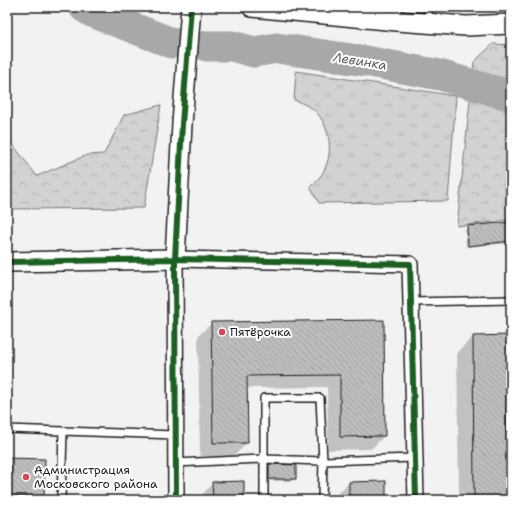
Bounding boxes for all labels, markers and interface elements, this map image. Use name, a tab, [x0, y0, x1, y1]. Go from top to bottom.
water label: Левинка	[331, 48, 388, 74]
place label: Пятёрочка	[230, 324, 291, 340]
marker: Пятёрочка	[217, 327, 227, 337]
place label: Администрация Московского района	[34, 462, 158, 492]
marker: Администрация Московского района	[21, 472, 31, 482]

